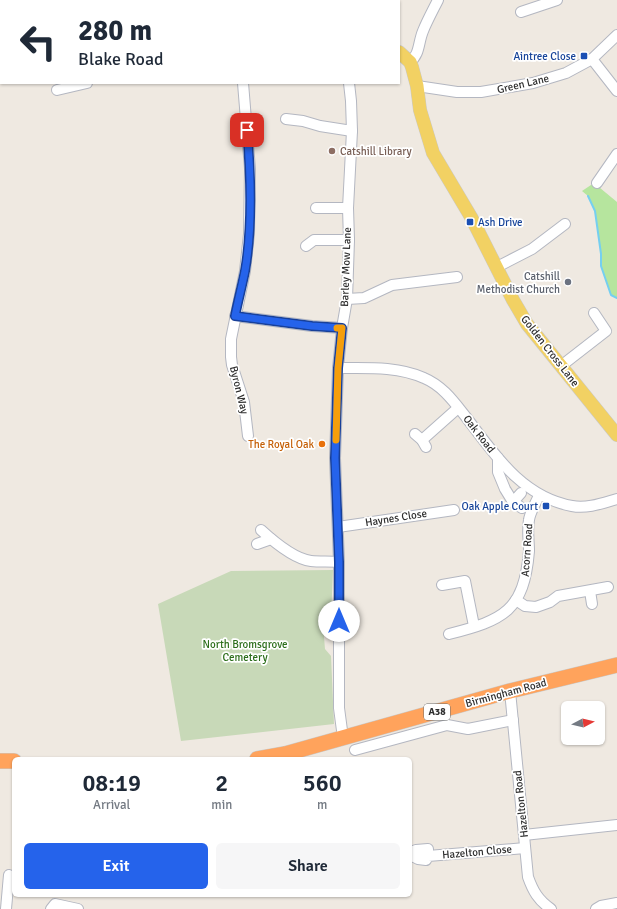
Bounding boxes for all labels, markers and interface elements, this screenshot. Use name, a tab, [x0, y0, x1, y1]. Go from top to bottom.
text: 280 m	[78, 14, 152, 48]
icon: left	[12, 16, 64, 68]
text: Blake Road	[78, 48, 164, 70]
place label: Aintree Close	[513, 50, 576, 63]
marker: Aintree Close	[579, 51, 589, 61]
street label: Green Lane	[496, 72, 550, 96]
pin	[230, 113, 264, 147]
icon: arrive	[236, 119, 258, 141]
place label: Catshill Library	[340, 145, 413, 158]
marker: Catshill Library	[327, 146, 337, 156]
place label: Ash Drive	[478, 216, 523, 229]
marker: Ash Drive	[465, 217, 475, 227]
street label: Barley Mow Lane	[338, 227, 354, 307]
place label: Catshill Methodist Church	[477, 270, 560, 296]
marker: Catshill Methodist Church	[563, 277, 573, 287]
street label: Golden Cross Lane	[518, 313, 582, 389]
street label: Byron Way	[227, 365, 251, 416]
street label: Oak Road	[460, 413, 498, 456]
place label: The Royal Oak	[248, 438, 314, 451]
marker: The Royal Oak	[317, 439, 327, 449]
place label: Oak Apple Court	[462, 500, 538, 513]
marker: Oak Apple Court	[541, 501, 551, 511]
street label: Haynes Close	[364, 507, 428, 529]
street label: Acorn Road	[519, 523, 535, 577]
position arrow	[318, 600, 360, 642]
park label: North Bromsgrove Cemetery	[203, 638, 288, 664]
street label: Birmingham Road	[464, 676, 548, 710]
north arrow	[561, 701, 605, 745]
map controls	[561, 701, 605, 745]
road number: A38	[424, 704, 450, 720]
text: 08:19	[82, 768, 141, 798]
text: 2	[215, 768, 228, 798]
text: 560	[303, 768, 342, 798]
street label: Hazelton Road	[511, 769, 531, 838]
text: Arrival	[93, 797, 130, 813]
text: min	[211, 797, 232, 813]
text: m	[317, 797, 327, 813]
street label: Hazelton Close	[442, 842, 512, 862]
button: Exit	[24, 843, 208, 889]
button: Share	[216, 843, 400, 889]

